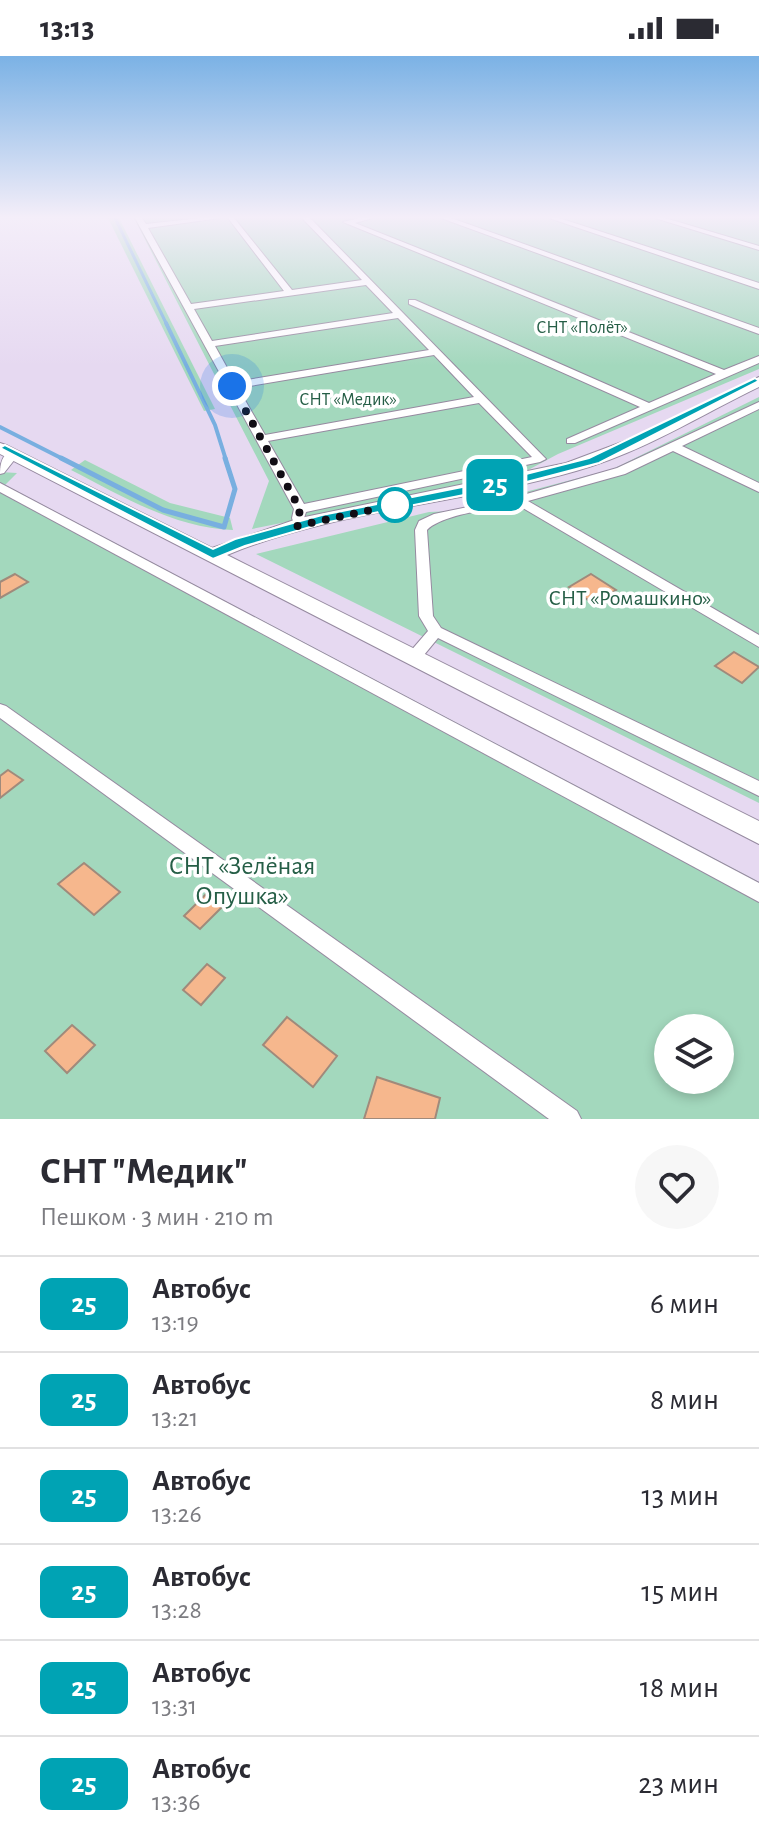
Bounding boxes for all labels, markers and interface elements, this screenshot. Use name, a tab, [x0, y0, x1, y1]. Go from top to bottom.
text: 13:13	[40, 13, 94, 43]
park label: СНТ «Полёт»	[536, 319, 628, 337]
your location	[212, 366, 252, 406]
park label: СНТ «Медик»	[299, 391, 397, 409]
line badge: 25	[459, 459, 531, 511]
text: 25	[482, 471, 508, 499]
unlabelled marker	[378, 488, 412, 522]
park label: СНТ «Ромашкино»	[548, 587, 712, 609]
park label: СНТ «Зелёная Опушка»	[169, 853, 315, 909]
map controls	[654, 1014, 734, 1094]
button: layers	[654, 1014, 734, 1094]
button: heart	[635, 1145, 719, 1229]
text: СНТ "Медик"	[40, 1153, 247, 1191]
text: Пешком · 3 мин · 210 m	[40, 1204, 274, 1230]
text: Автобус	[152, 1274, 251, 1304]
text: 6 мин	[650, 1289, 719, 1319]
text: 25	[71, 1290, 97, 1318]
text: 13:19	[152, 1309, 199, 1335]
text: Автобус	[152, 1370, 251, 1400]
text: 8 мин	[650, 1385, 719, 1415]
text: 25	[71, 1386, 97, 1414]
text: 13:21	[152, 1405, 198, 1431]
text: Автобус	[152, 1466, 251, 1496]
text: 13 мин	[642, 1481, 719, 1511]
text: 25	[71, 1482, 97, 1510]
text: 13:26	[152, 1501, 202, 1527]
text: Автобус	[152, 1562, 251, 1592]
text: 15 мин	[641, 1577, 719, 1607]
text: 25	[71, 1578, 97, 1606]
text: 13:28	[152, 1597, 202, 1623]
text: Автобус	[152, 1658, 251, 1688]
text: 18 мин	[640, 1673, 719, 1703]
text: 25	[71, 1674, 97, 1702]
text: 13:31	[152, 1693, 197, 1719]
text: Автобус	[152, 1754, 251, 1784]
text: 23 мин	[638, 1769, 719, 1799]
text: 25	[71, 1770, 97, 1798]
text: 13:36	[152, 1789, 201, 1815]

